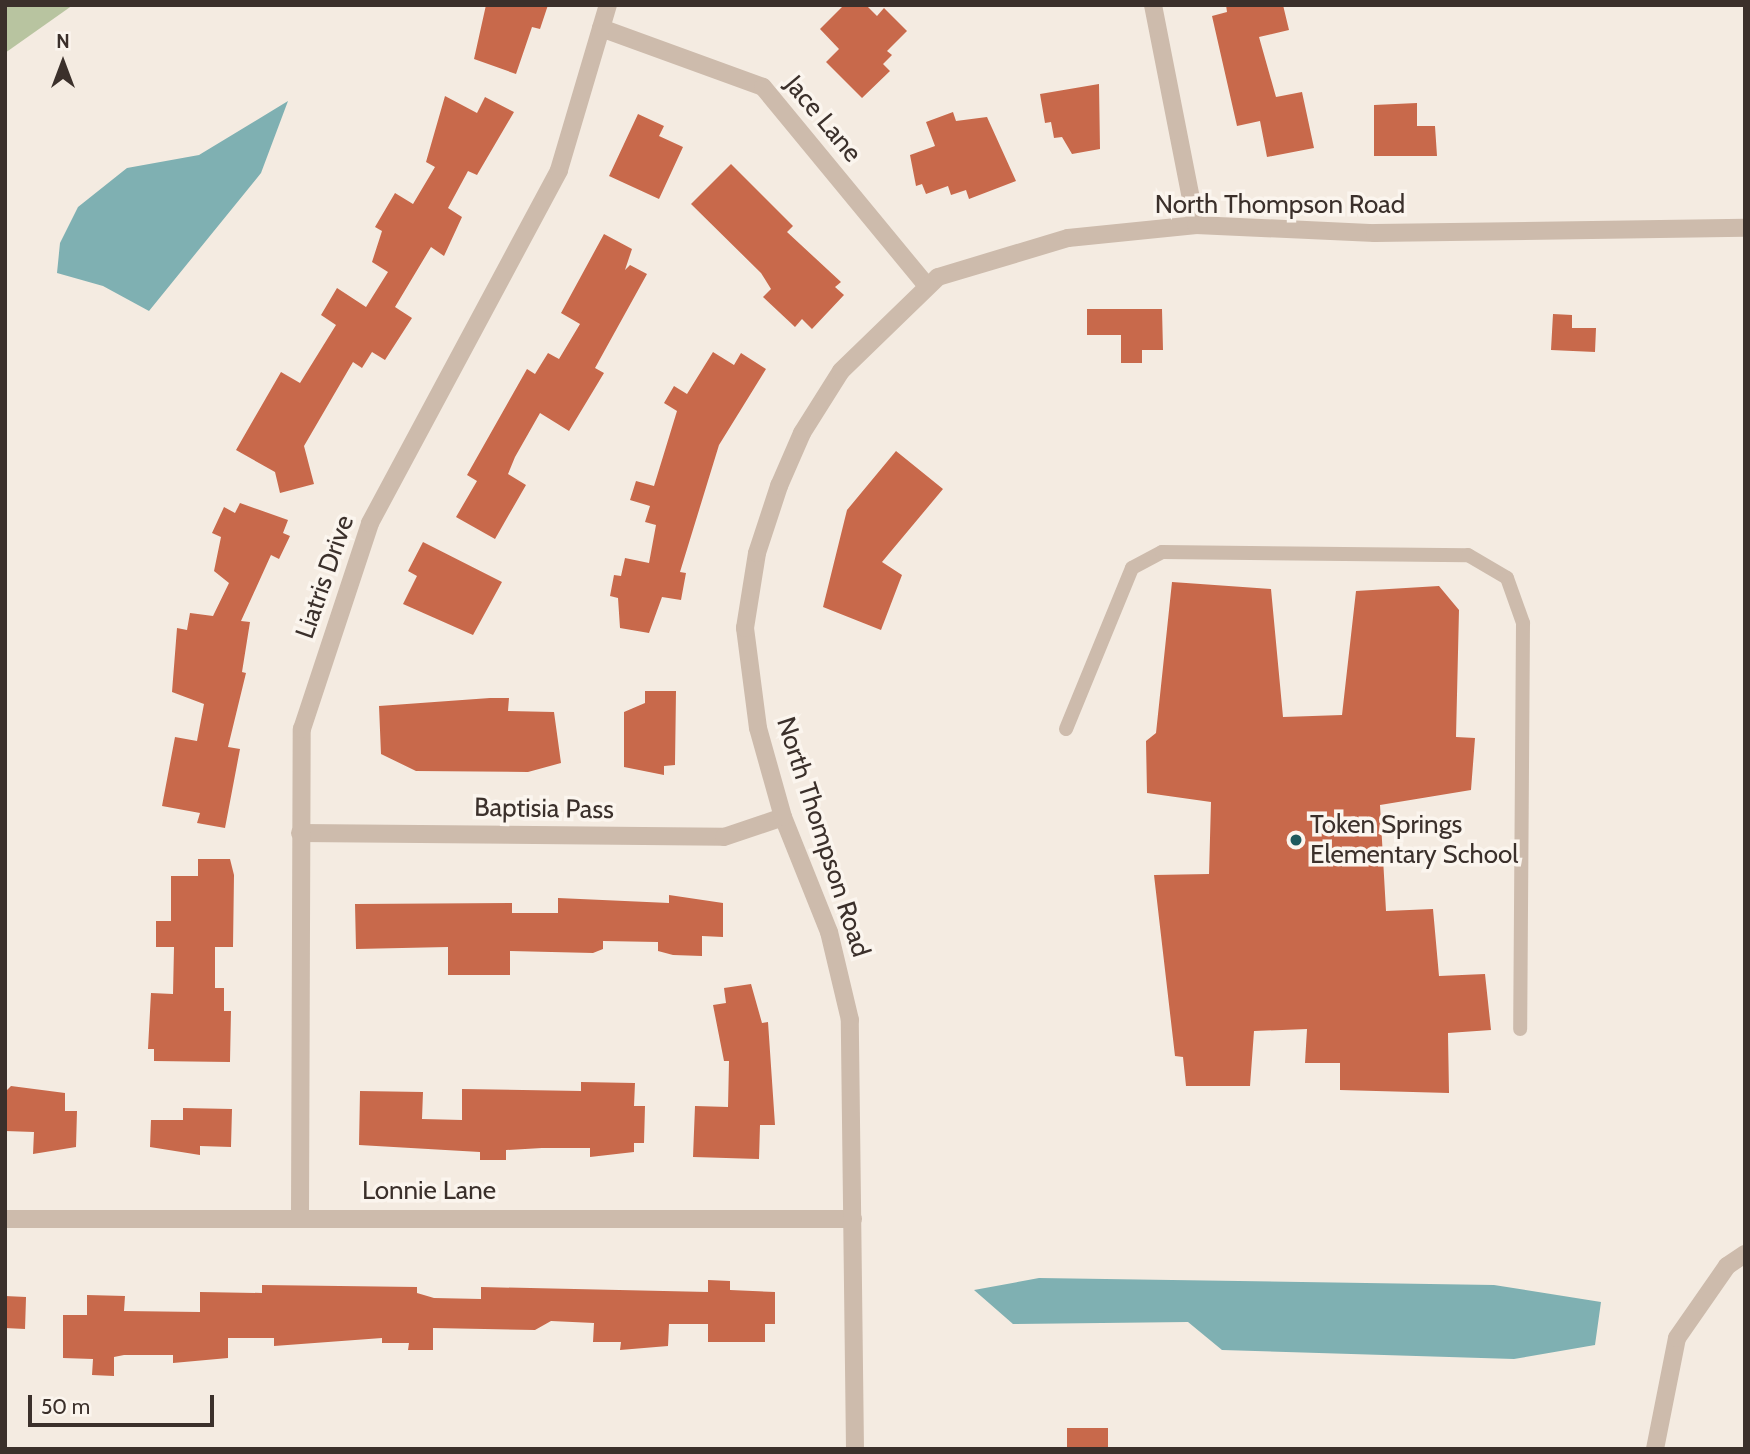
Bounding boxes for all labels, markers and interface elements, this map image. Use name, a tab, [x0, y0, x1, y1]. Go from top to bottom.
north arrow	[28, 28, 98, 98]
text: N	[56, 30, 70, 53]
street label: Jace Lane	[778, 70, 868, 168]
street label: North Thompson Road	[1155, 189, 1405, 221]
street label: Liatris Drive	[289, 511, 361, 643]
street label: North Thompson Road	[769, 713, 877, 961]
street label: Baptisia Pass	[474, 792, 614, 826]
place label: Token Springs Elementary School	[1310, 809, 1518, 870]
marker: Token Springs Elementary School	[1288, 832, 1304, 848]
street label: Lonnie Lane	[362, 1175, 496, 1207]
scale bar	[32, 1380, 217, 1424]
text: 50 m	[41, 1394, 90, 1419]

